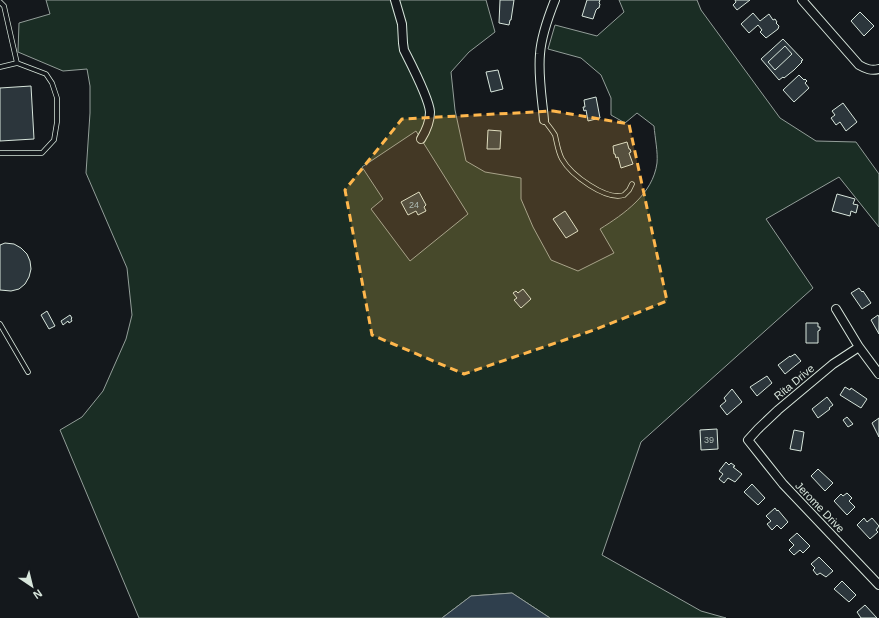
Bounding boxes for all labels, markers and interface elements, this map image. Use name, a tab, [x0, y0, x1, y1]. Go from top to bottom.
house number: 24	[409, 200, 419, 210]
street label: Rita Drive	[772, 362, 816, 402]
house number: 39	[704, 435, 714, 445]
street label: Jerome Drive	[793, 479, 847, 535]
north arrow	[12, 566, 52, 606]
text: N	[31, 587, 44, 601]

